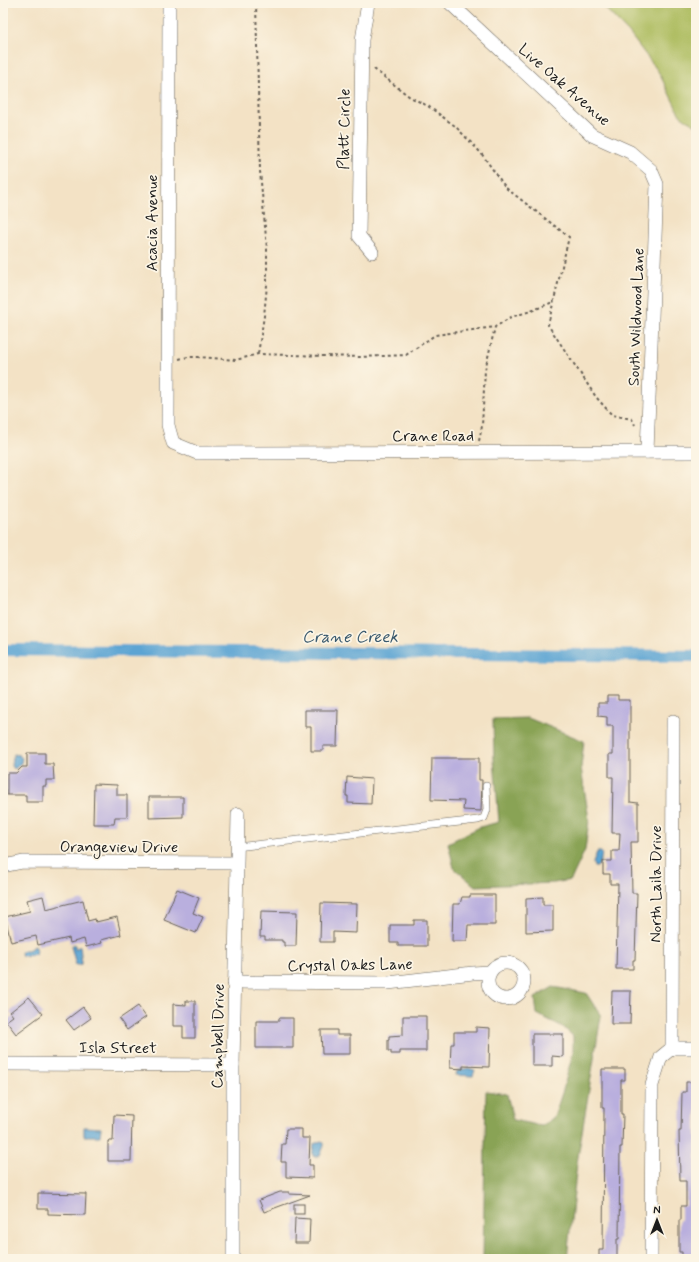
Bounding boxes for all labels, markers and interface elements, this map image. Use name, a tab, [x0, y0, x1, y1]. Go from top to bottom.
street label: Live Oak Avenue	[513, 39, 615, 131]
street label: Platt Circle	[333, 88, 356, 170]
street label: Acacia Avenue	[142, 174, 163, 272]
street label: South Wildwood Lane	[624, 248, 649, 386]
street label: Crane Road	[392, 426, 474, 447]
water label: Crane Creek	[302, 626, 399, 648]
street label: North Laila Drive	[646, 825, 667, 943]
street label: Orangeview Drive	[60, 837, 178, 859]
street label: Crystal Oaks Lane	[287, 954, 413, 977]
street label: Campbell Drive	[207, 983, 230, 1089]
street label: Isla Street	[79, 1038, 157, 1059]
north arrow	[637, 1200, 677, 1240]
text: N	[653, 1204, 661, 1218]

